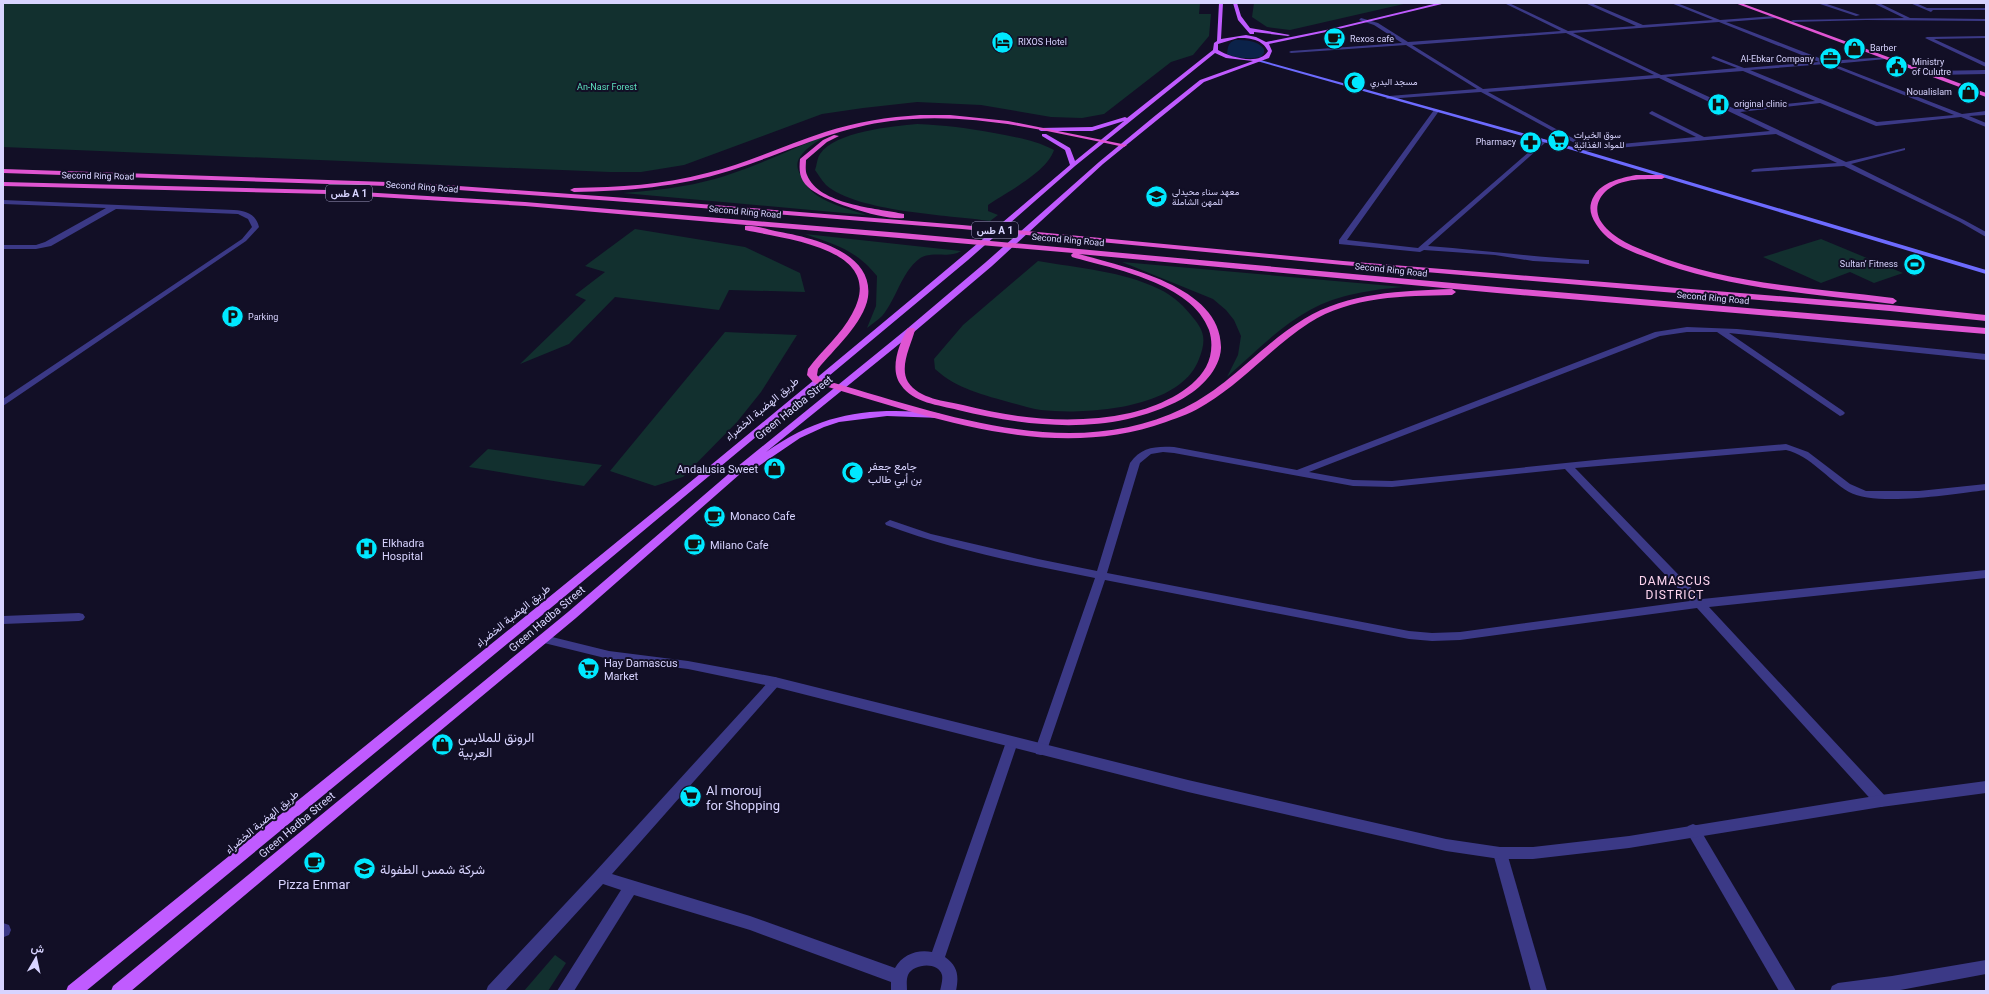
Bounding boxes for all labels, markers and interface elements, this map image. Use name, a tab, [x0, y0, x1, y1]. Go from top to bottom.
cafe icon: Rexos cafe	[1322, 26, 1348, 52]
hotel icon: RIXOS Hotel	[990, 29, 1016, 55]
place label: Rexos cafe	[1350, 34, 1394, 44]
shop icon: Barber	[1841, 35, 1867, 61]
place label: RIXOS Hotel	[1018, 37, 1067, 47]
place label: Barber	[1870, 43, 1896, 53]
office icon: Al-Ebkar Company	[1817, 46, 1843, 72]
place label: Al-Ebkar Company	[1740, 54, 1815, 64]
public building icon: Ministry of Culutre	[1884, 54, 1910, 80]
place label: Ministry of Culutre	[1912, 57, 1951, 77]
mosque icon: مسجد البدري	[1341, 69, 1367, 95]
place label: مسجد البدري	[1370, 77, 1418, 89]
shop icon: Noualislam	[1955, 79, 1981, 105]
park label: An-Nasr Forest	[577, 82, 637, 92]
place label: Noualislam	[1907, 87, 1952, 97]
hospital icon: original clinic	[1706, 91, 1732, 117]
place label: original clinic	[1734, 99, 1787, 109]
supermarket icon: سوق الخيرات للمواد الغذائية	[1546, 127, 1572, 153]
pharmacy icon: Pharmacy	[1518, 129, 1544, 155]
place label: سوق الخيرات للمواد الغذائية	[1574, 130, 1625, 151]
place label: Pharmacy	[1476, 137, 1517, 147]
street label: Second Ring Road	[61, 170, 135, 182]
street label: Second Ring Road	[385, 179, 459, 195]
school or university icon: معهد سناء محيدلي للمهن الشاملة	[1144, 184, 1170, 210]
road number: طس A 1	[326, 185, 372, 201]
place label: معهد سناء محيدلي للمهن الشاملة	[1172, 187, 1239, 208]
street label: Second Ring Road	[708, 204, 782, 220]
road number: طس A 1	[972, 222, 1018, 238]
street label: Second Ring Road	[1031, 232, 1105, 248]
sports icon: Sultan’ Fitness	[1901, 251, 1927, 277]
place label: Sultan’ Fitness	[1840, 259, 1898, 269]
street label: Second Ring Road	[1354, 261, 1428, 279]
street label: Second Ring Road	[1676, 290, 1750, 306]
parking icon: Parking	[220, 304, 246, 330]
place label: Parking	[248, 312, 278, 322]
street label: Green Hadba Street	[753, 373, 836, 443]
street label: طريق الهضبة الخضراء	[723, 374, 801, 444]
shop icon: Andalusia Sweet	[761, 456, 787, 482]
mosque icon: جامع جعفر بن أبي طالب	[840, 459, 866, 485]
place label: جامع جعفر بن أبي طالب	[867, 460, 922, 489]
place label: Andalusia Sweet	[677, 463, 758, 476]
cafe icon: Monaco Cafe	[701, 503, 727, 529]
place label: Monaco Cafe	[730, 510, 796, 523]
cafe icon: Milano Cafe	[682, 532, 708, 558]
hospital icon: Elkhadra Hospital	[354, 536, 380, 562]
place label: Elkhadra Hospital	[382, 537, 424, 563]
place label: Milano Cafe	[710, 539, 769, 552]
district label: DAMASCUS DISTRICT	[1639, 574, 1711, 602]
street label: طريق الهضبة الخضراء	[473, 582, 553, 650]
street label: Green Hadba Street	[506, 583, 588, 655]
supermarket icon: Hay Damascus Market	[576, 656, 602, 682]
place label: Hay Damascus Market	[604, 657, 678, 683]
place label: الرونق للملابس العربية	[458, 730, 534, 761]
shop icon: الرونق للملابس العربية	[430, 731, 456, 757]
place label: Al morouj for Shopping	[706, 783, 780, 813]
supermarket icon: Al morouj for Shopping	[678, 784, 704, 810]
street label: طريق الهضبة الخضراء	[223, 787, 301, 857]
street label: Green Hadba Street	[256, 789, 338, 861]
cafe icon: Pizza Enmar	[301, 849, 327, 875]
school or university icon: شركة شمس الطفولة	[351, 856, 377, 882]
place label: شركة شمس الطفولة	[380, 862, 485, 878]
place label: Pizza Enmar	[278, 877, 351, 892]
north arrow	[16, 938, 56, 978]
text: ش	[30, 941, 45, 956]

